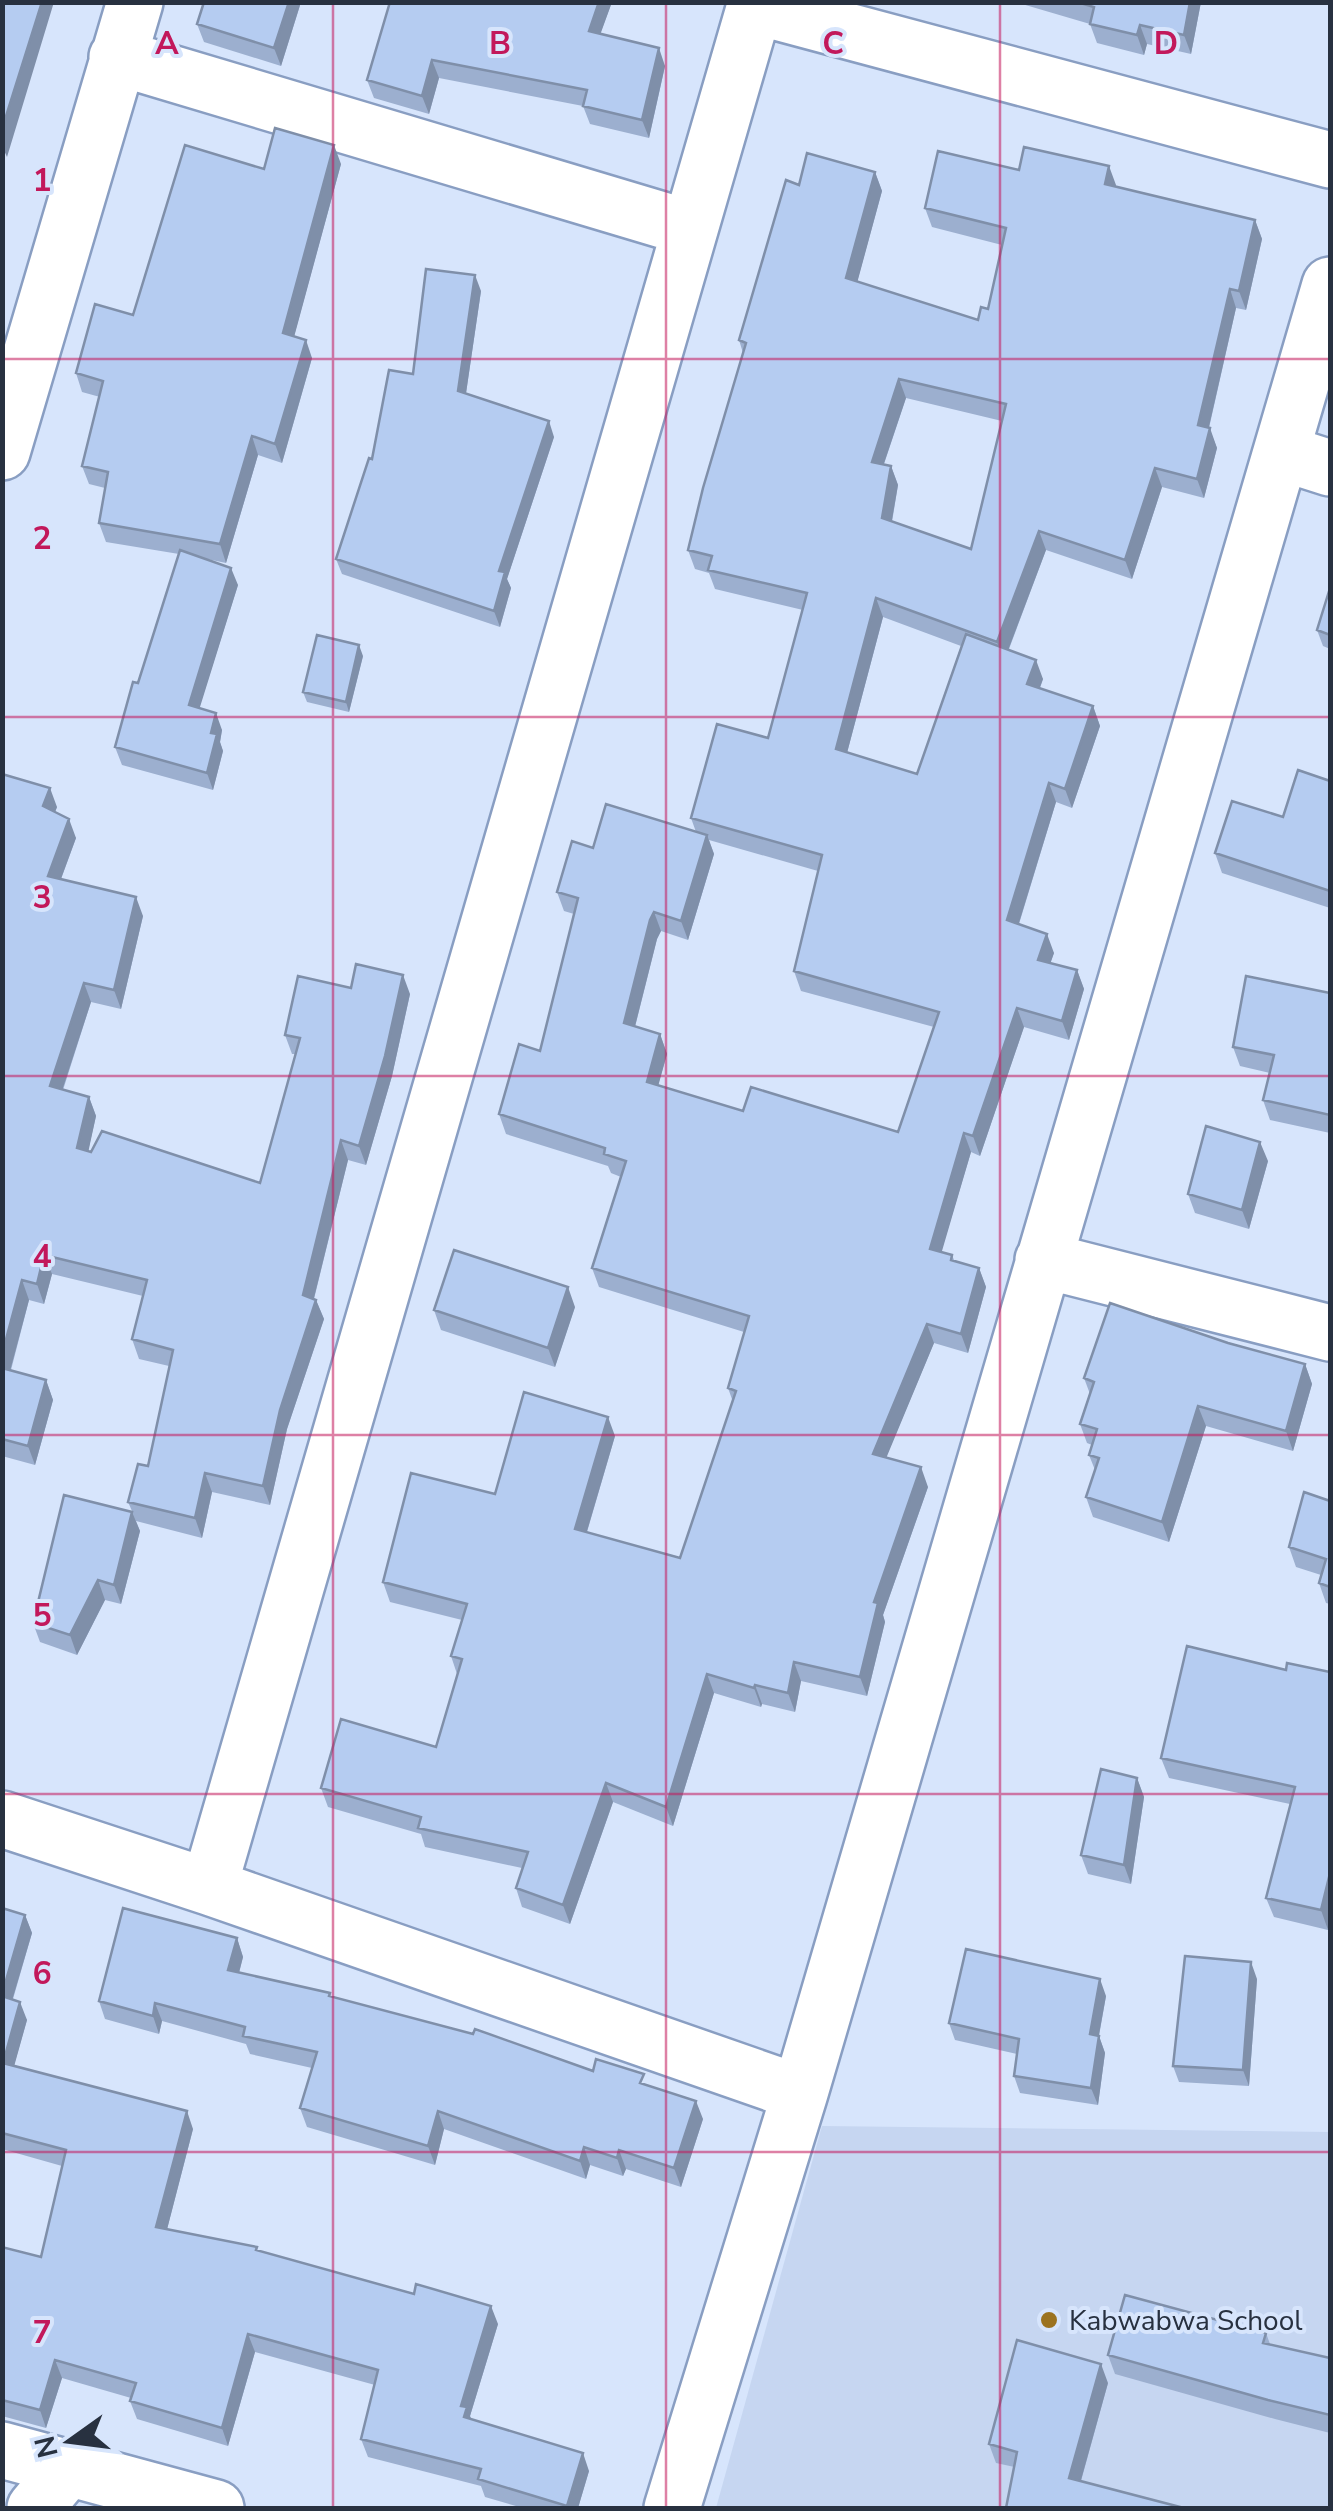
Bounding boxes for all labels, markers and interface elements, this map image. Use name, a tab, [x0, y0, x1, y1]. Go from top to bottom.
text: A	[155, 22, 179, 65]
text: B	[489, 22, 511, 65]
text: C	[822, 22, 844, 65]
text: D	[1154, 22, 1178, 65]
text: 1	[32, 159, 52, 202]
text: 2	[32, 517, 52, 560]
text: 3	[32, 876, 52, 919]
text: 4	[32, 1235, 52, 1278]
text: 5	[32, 1594, 52, 1637]
text: 6	[32, 1952, 52, 1995]
place label: Kabwabwa School	[1069, 2302, 1303, 2340]
marker: Kabwabwa School	[1038, 2309, 1060, 2331]
text: 7	[32, 2311, 52, 2354]
north arrow	[20, 2391, 120, 2491]
text: N	[26, 2432, 68, 2462]

